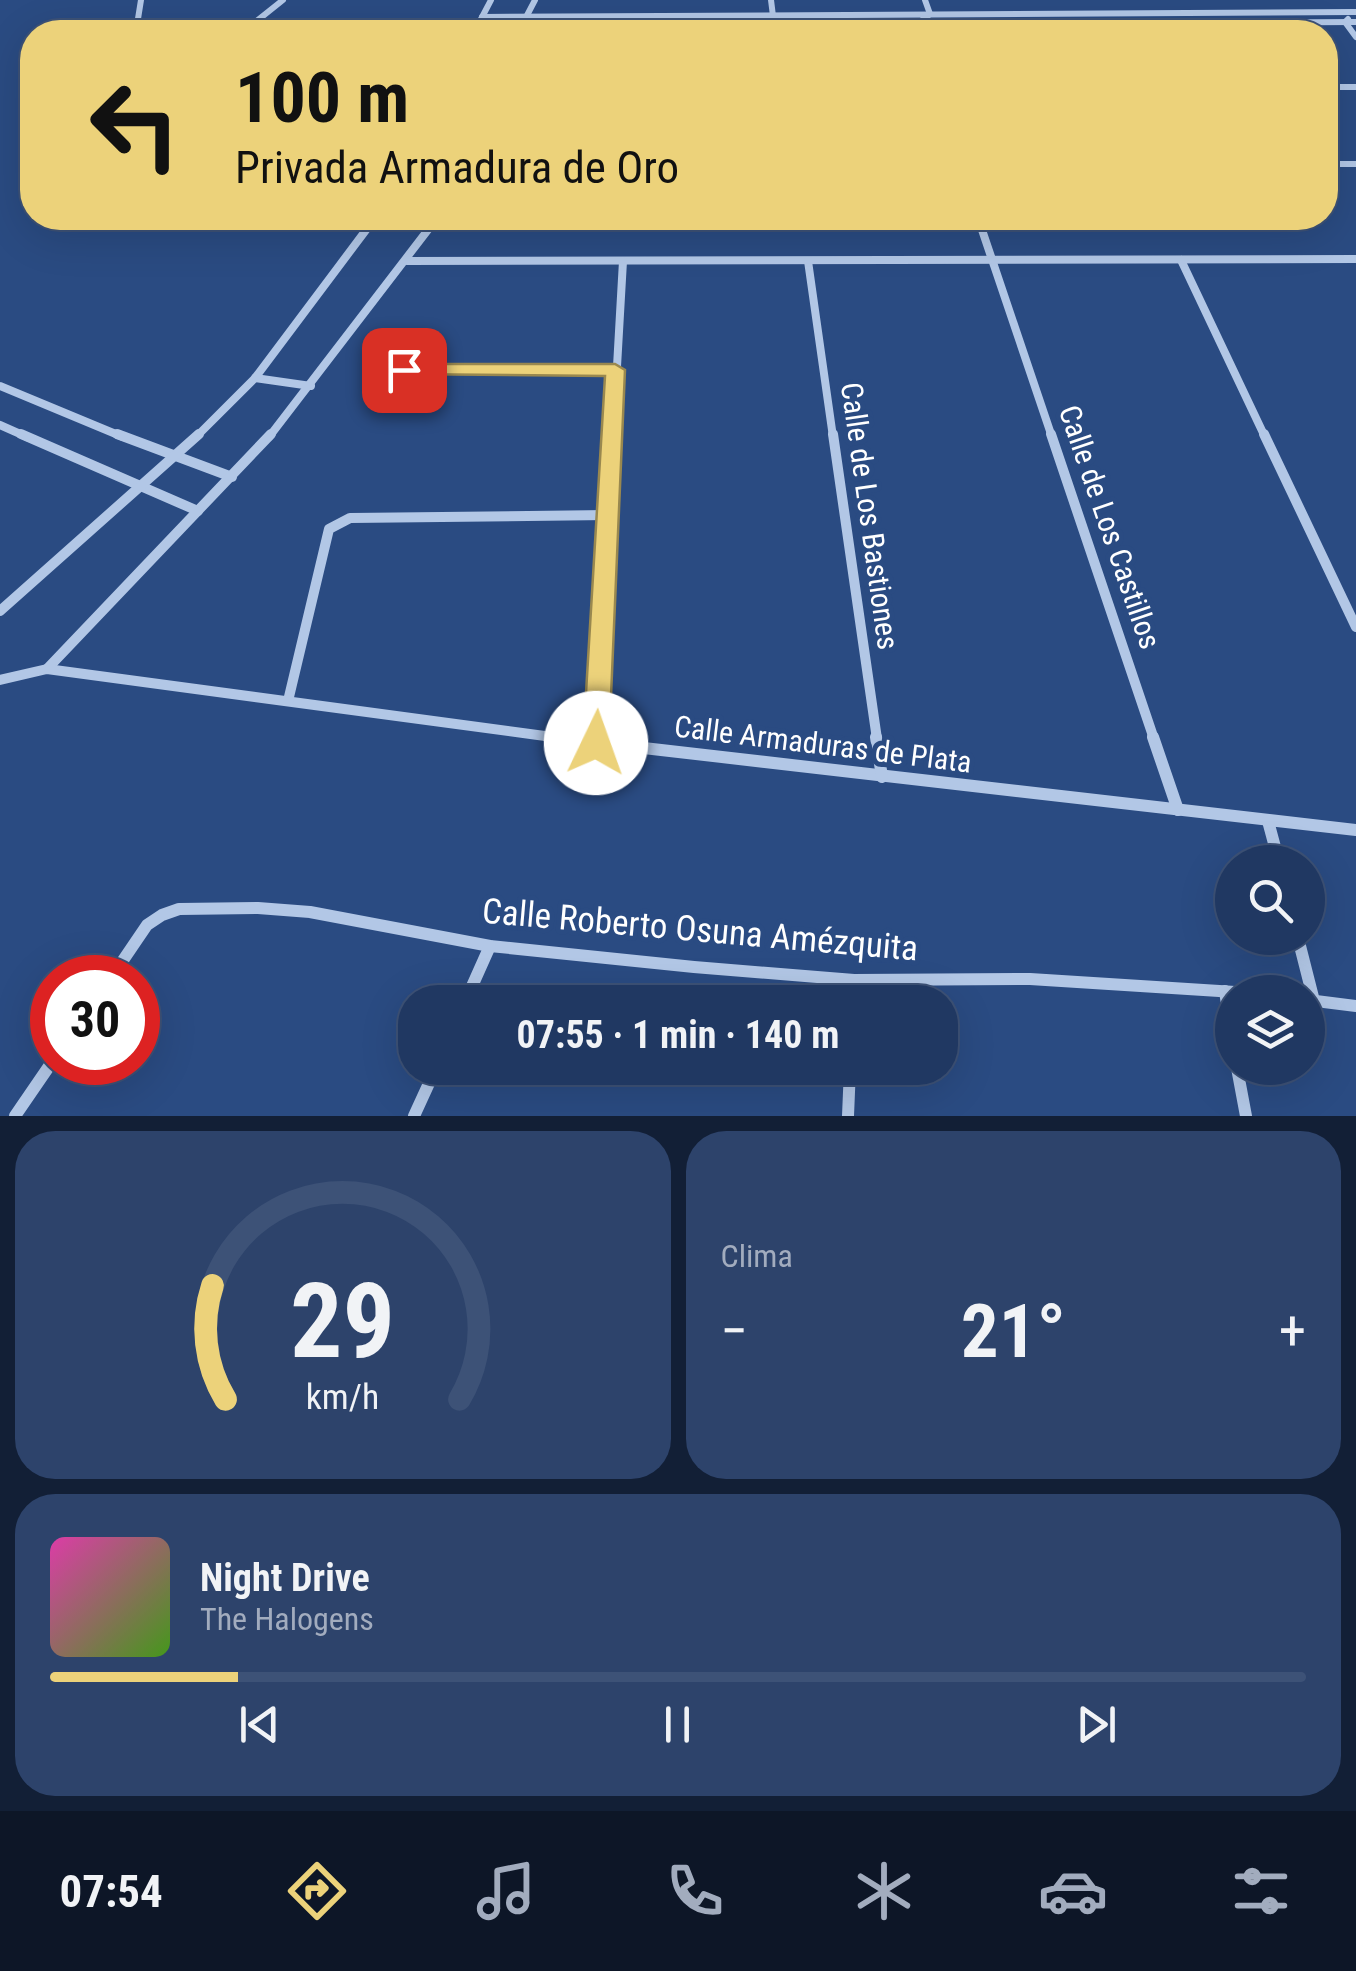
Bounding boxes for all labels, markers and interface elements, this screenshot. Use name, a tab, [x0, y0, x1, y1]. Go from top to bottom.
text: 100 m	[235, 57, 409, 139]
icon: left	[70, 60, 200, 190]
text: Privada Armadura de Oro	[235, 141, 679, 194]
pin	[362, 328, 447, 413]
icon: arrive	[377, 343, 432, 398]
street label: Calle de Los Bastiones	[834, 380, 906, 652]
street label: Calle de Los Castillos	[1052, 401, 1168, 653]
position arrow	[544, 691, 648, 795]
street label: Calle Armaduras de Plata	[672, 708, 974, 780]
map controls	[1215, 845, 1325, 1085]
button: search	[1215, 845, 1325, 955]
street label: Calle Roberto Osuna Amézquita	[480, 891, 920, 969]
speed limit sign: 30	[30, 955, 160, 1085]
button: layers	[1215, 975, 1325, 1085]
text: 07:55 · 1 min · 140 m	[517, 1013, 839, 1057]
text: Clima	[721, 1237, 793, 1275]
text: 29	[290, 1261, 395, 1382]
text: 21°	[961, 1287, 1066, 1375]
text: −	[721, 1299, 748, 1363]
text: +	[1279, 1299, 1306, 1363]
text: km/h	[306, 1376, 380, 1418]
text: Night Drive	[200, 1556, 370, 1600]
text: The Halogens	[200, 1600, 374, 1638]
icon: previous	[232, 1697, 287, 1752]
icon: pause	[650, 1697, 705, 1752]
icon: next	[1069, 1697, 1124, 1752]
icon: directions	[282, 1856, 352, 1926]
icon: music	[471, 1856, 541, 1926]
icon: phone	[660, 1856, 730, 1926]
icon: climate	[849, 1856, 919, 1926]
icon: car	[1038, 1856, 1108, 1926]
icon: filters	[1226, 1856, 1296, 1926]
text: 07:54	[59, 1865, 163, 1918]

